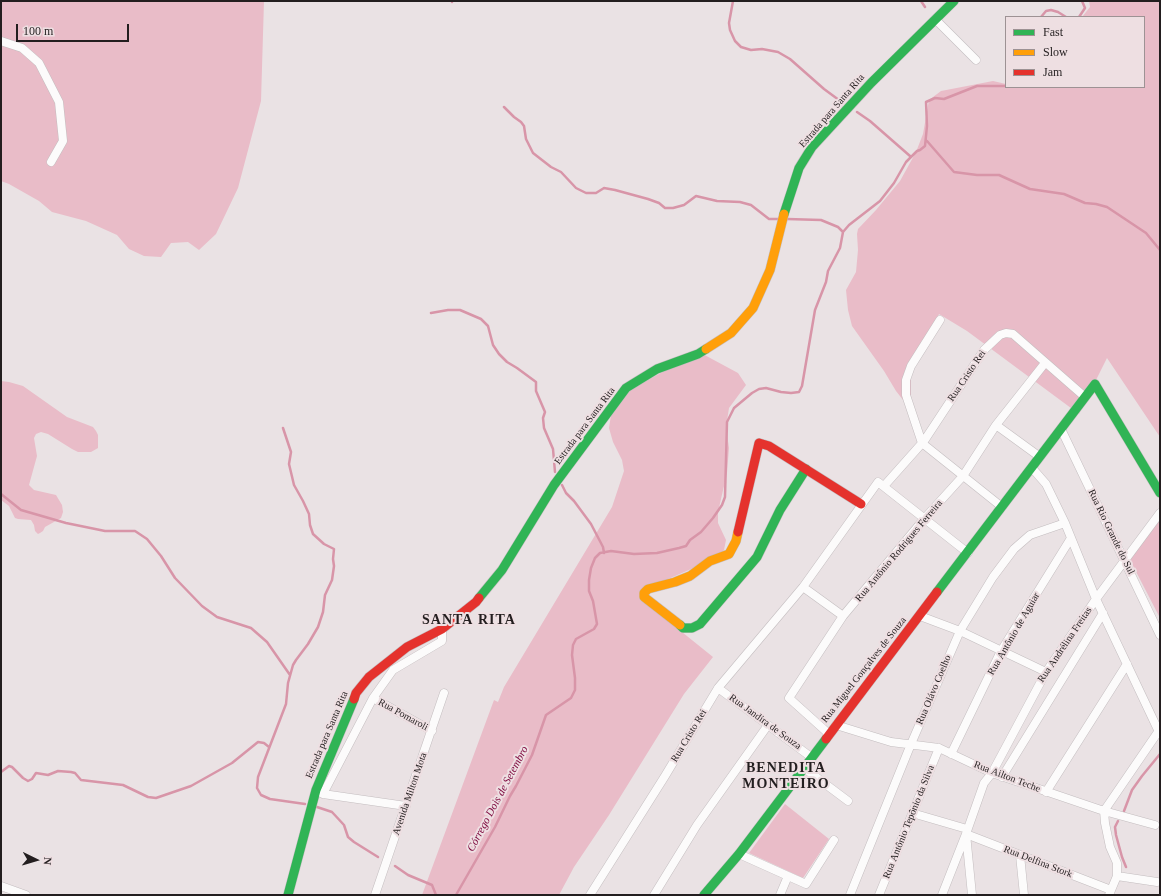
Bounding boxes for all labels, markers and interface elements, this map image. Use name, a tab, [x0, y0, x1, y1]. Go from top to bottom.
scale bar	[18, 16, 131, 42]
legend	[1005, 16, 1145, 88]
text: 100 m	[23, 24, 53, 38]
text: Fast	[1043, 25, 1063, 39]
text: Slow	[1043, 45, 1068, 59]
text: Jam	[1043, 65, 1062, 79]
street label: Estrada para Santa Rita	[797, 72, 867, 150]
street label: Rua Cristo Rei	[945, 348, 989, 404]
street label: Estrada para Santa Rita	[552, 385, 618, 467]
street label: Rua Rio Grande do Sul	[1085, 487, 1137, 577]
street label: Rua Antônio Rodrigues Ferreira	[853, 498, 945, 604]
street label: Rua Antônio de Aguiar	[985, 590, 1043, 678]
street label: Rua Andrélina Freitas	[1035, 605, 1095, 685]
district label: SANTA RITA	[422, 612, 516, 628]
street label: Rua Miguel Gonçalves de Souza	[819, 615, 909, 725]
street label: Rua Olávo Coelho	[914, 653, 954, 727]
street label: Estrada para Santa Rita	[303, 690, 351, 780]
street label: Rua Jandira de Souza	[727, 692, 803, 752]
street label: Rua Pomaroli	[376, 696, 430, 734]
street label: Rua Cristo Rei	[669, 707, 709, 765]
water label: Córrego Dois de Setembro	[465, 744, 531, 854]
street label: Avenida Milton Mota	[390, 751, 430, 837]
street label: Rua Ailton Teche	[972, 759, 1042, 795]
district label: BENEDITA MONTEIRO	[742, 760, 830, 792]
street label: Rua Antônio Tepônio da Silva	[881, 763, 937, 881]
north arrow	[16, 840, 56, 880]
street label: Rua Delfina Stork	[1002, 843, 1074, 881]
text: N	[42, 857, 54, 866]

